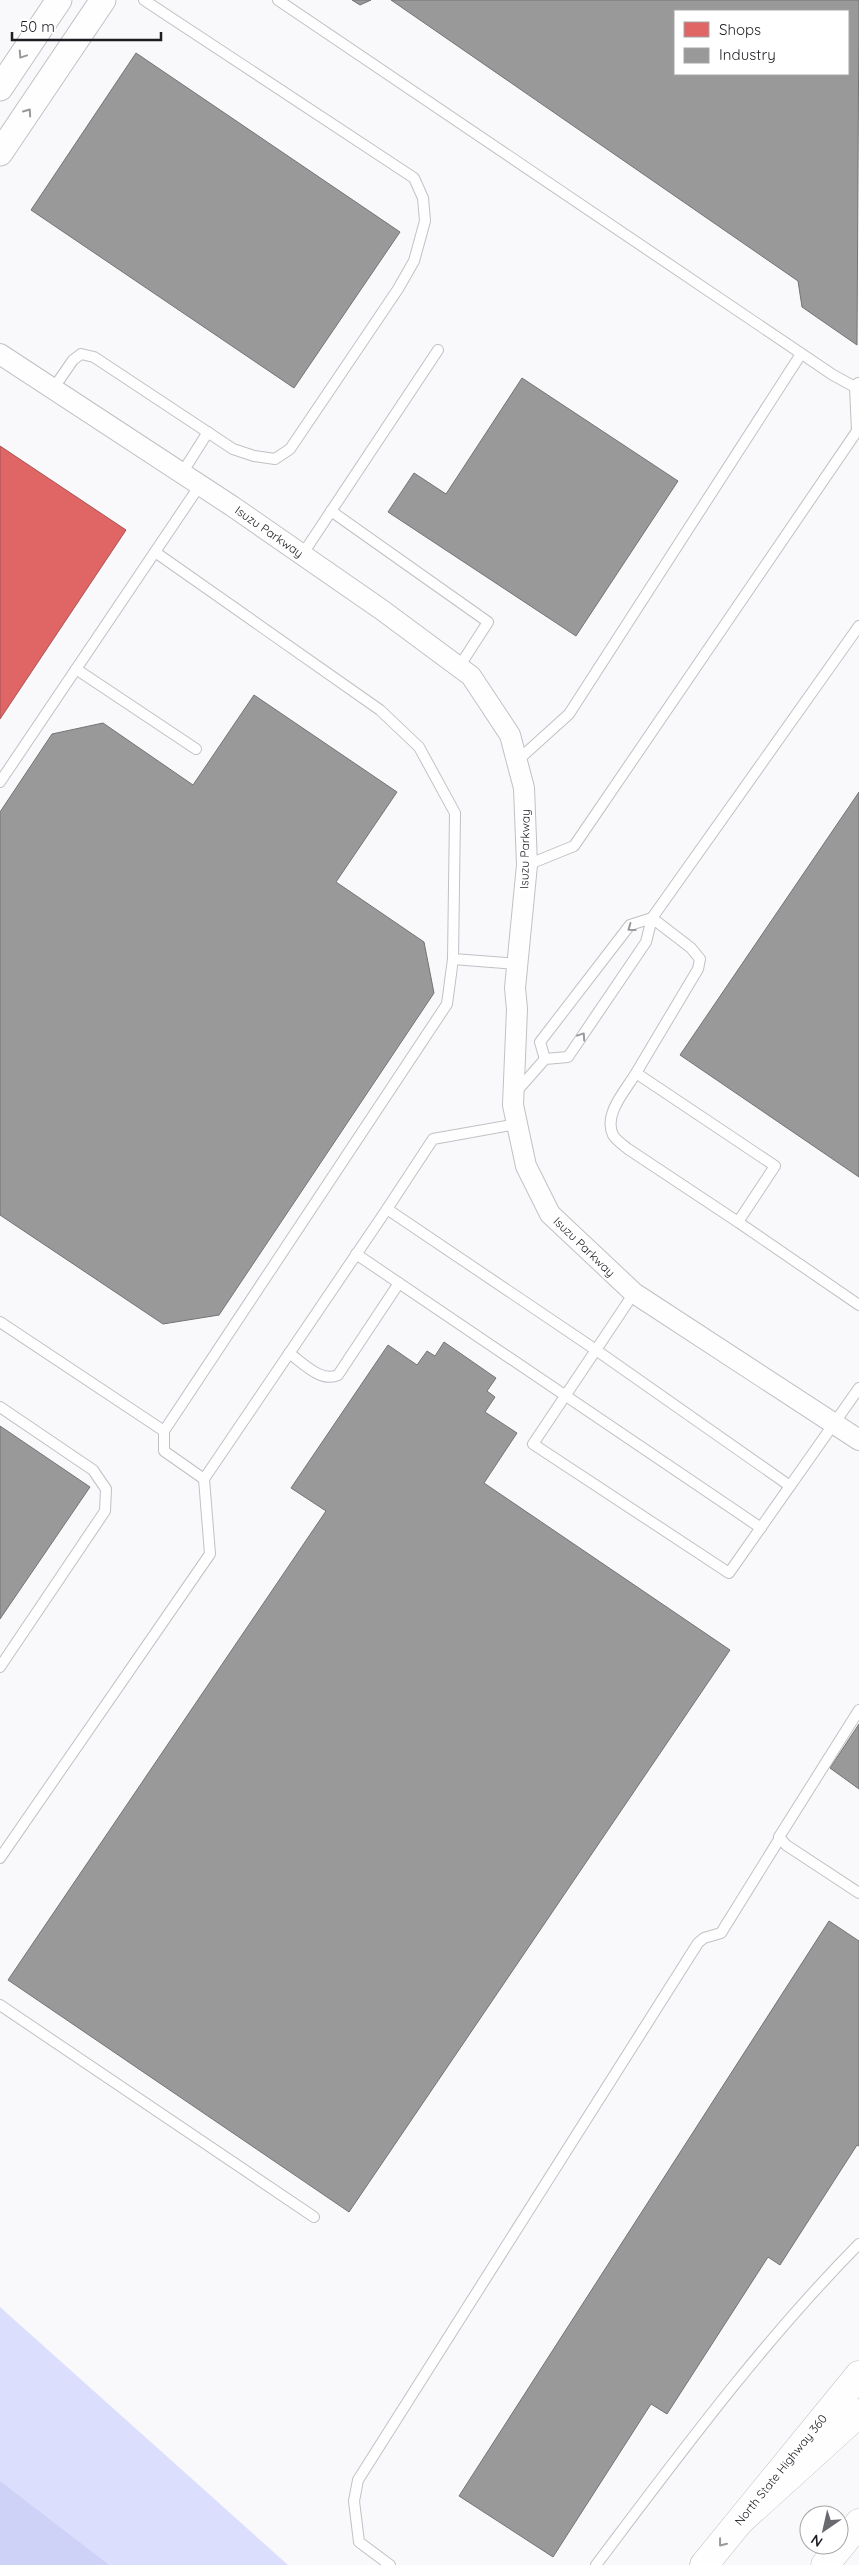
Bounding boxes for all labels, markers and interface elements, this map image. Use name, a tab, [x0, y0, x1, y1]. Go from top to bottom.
scale bar	[12, 10, 161, 42]
legend	[674, 10, 849, 75]
text: 50 m	[20, 17, 55, 36]
text: Shops	[719, 20, 761, 39]
text: Industry	[719, 45, 776, 64]
one-way arrow	[19, 49, 28, 59]
one-way arrow	[22, 109, 31, 118]
street label: Isuzu Parkway	[232, 503, 306, 561]
street label: Isuzu Parkway	[516, 809, 533, 889]
one-way arrow	[627, 922, 637, 931]
one-way arrow	[576, 1032, 585, 1041]
street label: Isuzu Parkway	[550, 1214, 618, 1280]
street label: North State Highway 360	[731, 2411, 830, 2528]
north arrow	[799, 2505, 849, 2555]
text: N	[807, 2530, 826, 2551]
one-way arrow	[719, 2537, 727, 2546]

